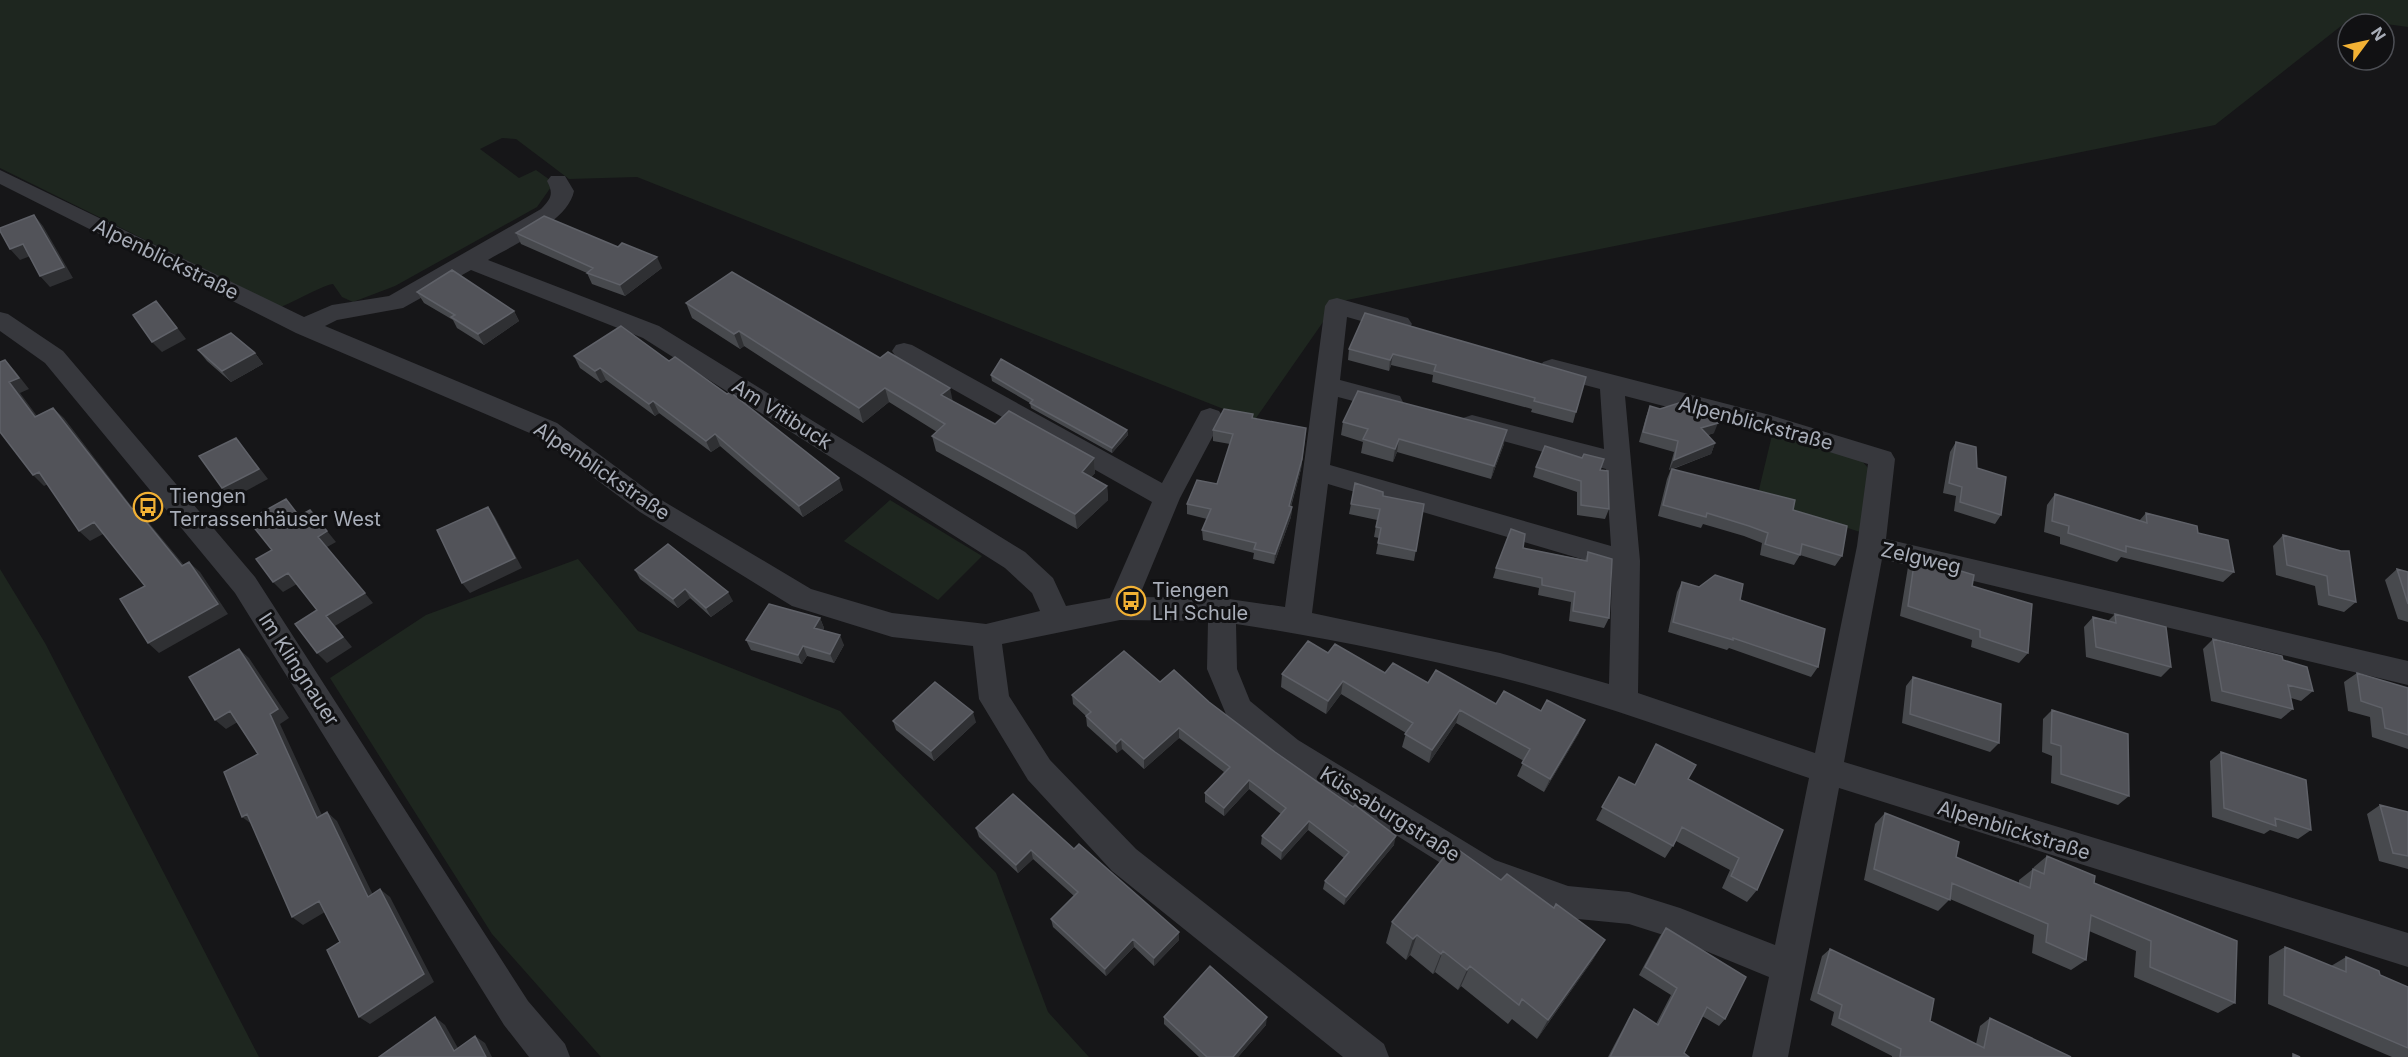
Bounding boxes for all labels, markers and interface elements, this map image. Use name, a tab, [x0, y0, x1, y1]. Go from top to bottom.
north arrow	[2336, 12, 2396, 72]
text: N	[2367, 23, 2390, 44]
street label: Alpenblickstraße	[89, 213, 243, 305]
street label: Am Vitibuck	[728, 374, 836, 454]
street label: Alpenblickstraße	[1676, 391, 1836, 455]
street label: Alpenblickstraße	[530, 417, 674, 525]
place label: Tiengen Terrassenhäuser West	[169, 484, 381, 531]
bus stop icon: Tiengen Terrassenhäuser West	[132, 491, 164, 523]
street label: Zelgweg	[1879, 537, 1963, 579]
place label: Tiengen LH Schule	[1152, 578, 1248, 625]
bus stop icon: Tiengen LH Schule	[1115, 585, 1147, 617]
street label: Im Klingnauer	[254, 608, 345, 730]
street label: Küssaburgstraße	[1316, 761, 1464, 867]
street label: Alpenblickstraße	[1935, 795, 2093, 865]

